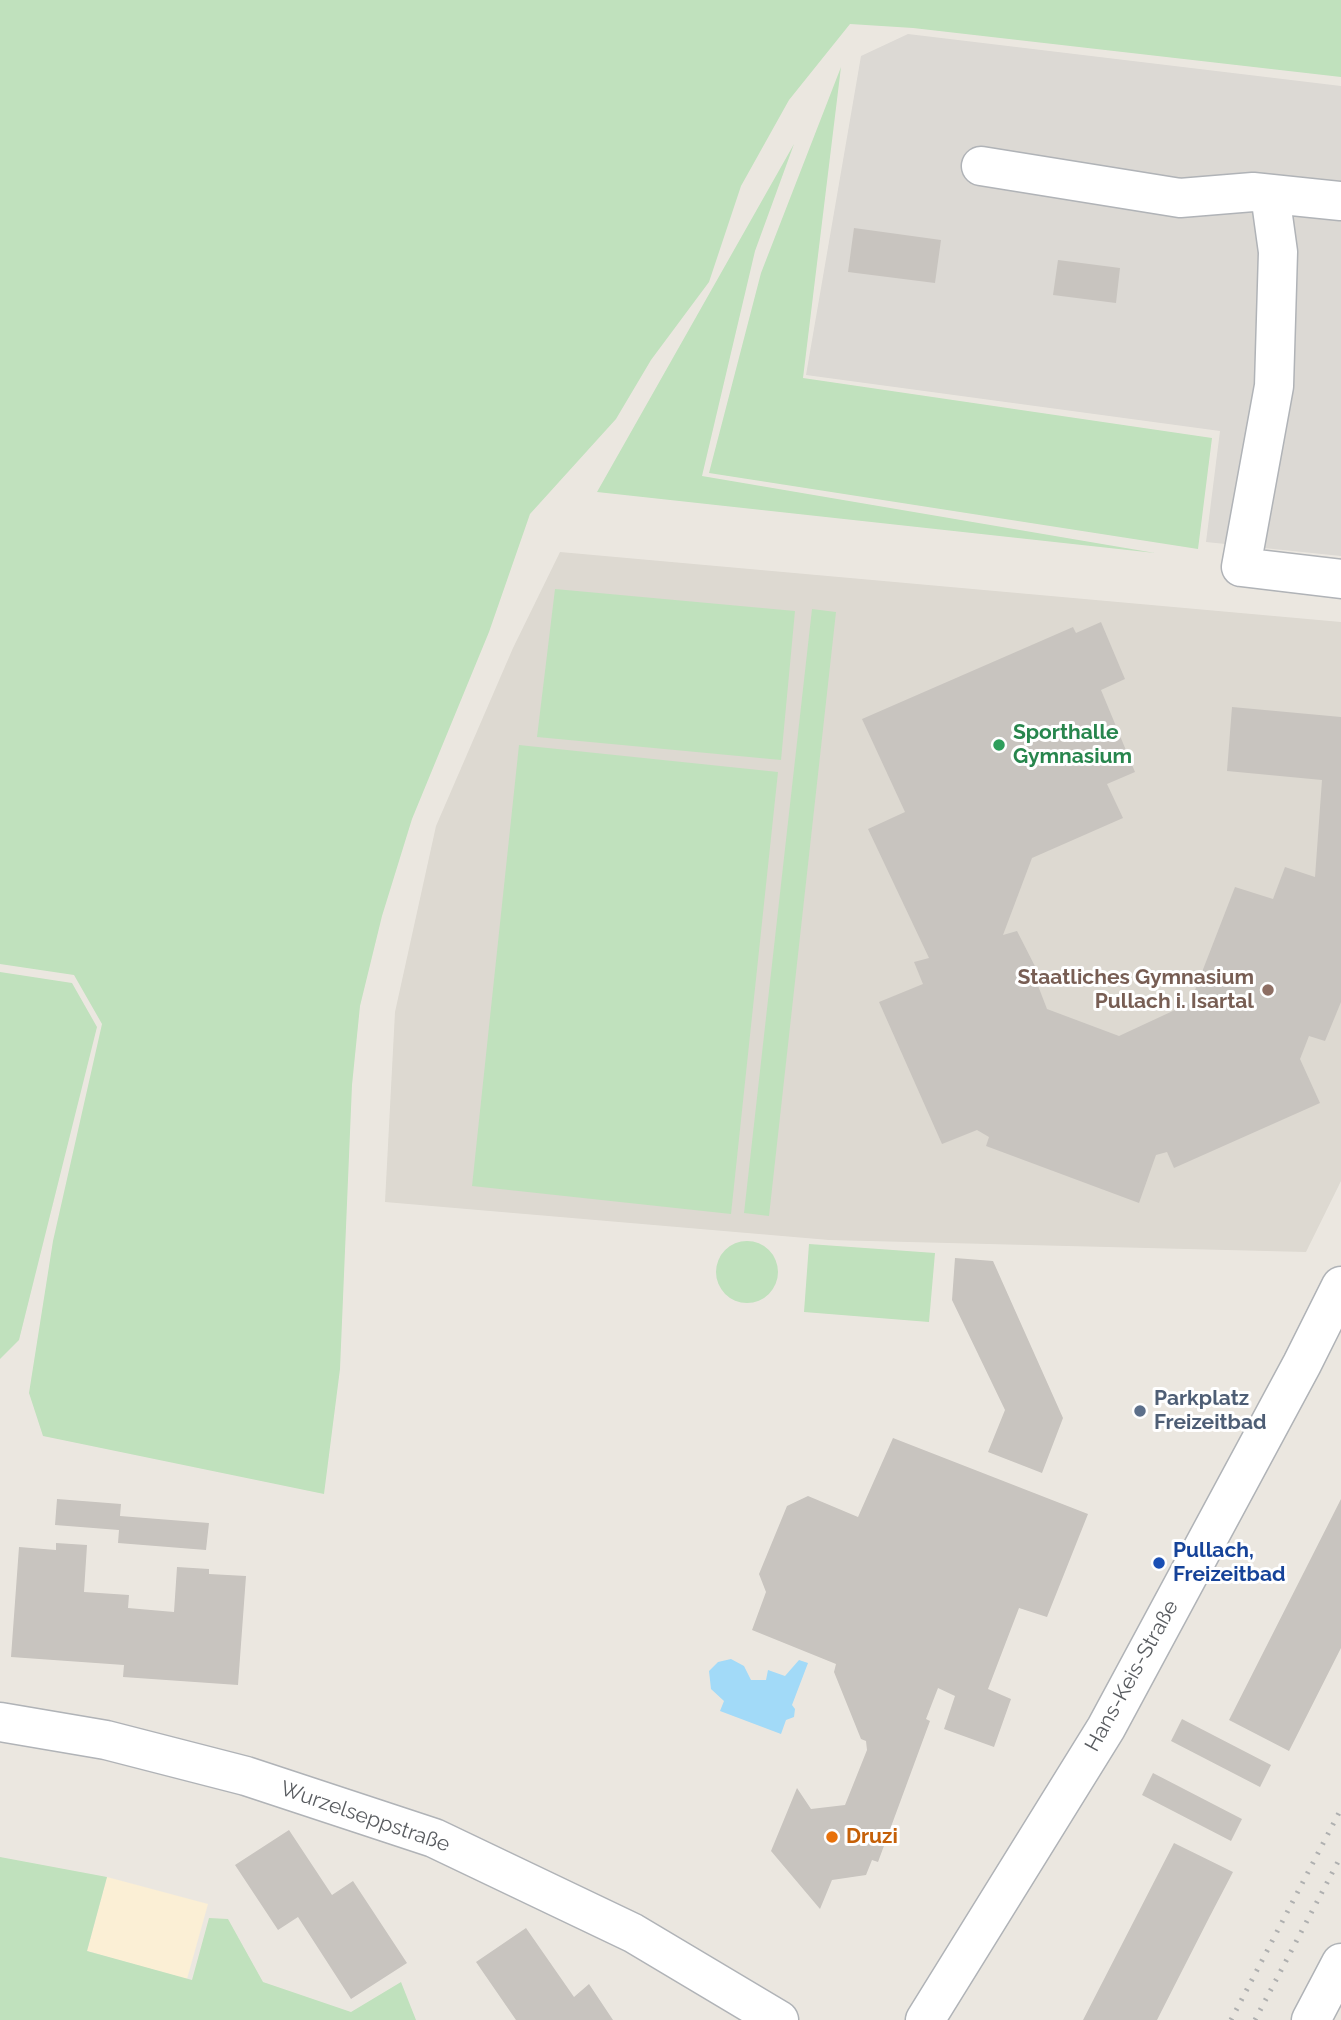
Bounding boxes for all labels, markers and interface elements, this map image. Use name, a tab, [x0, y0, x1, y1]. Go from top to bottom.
place label: Sporthalle Gymnasium	[1013, 720, 1132, 770]
marker: Sporthalle Gymnasium	[991, 737, 1007, 753]
place label: Staatliches Gymnasium Pullach i. Isartal	[1018, 965, 1254, 1015]
marker: Staatliches Gymnasium Pullach i. Isartal	[1260, 982, 1276, 998]
place label: Parkplatz Freizeitbad	[1154, 1386, 1267, 1436]
marker: Parkplatz Freizeitbad	[1132, 1403, 1148, 1419]
place label: Pullach, Freizeitbad	[1173, 1538, 1286, 1588]
marker: Pullach, Freizeitbad	[1151, 1555, 1167, 1571]
street label: Hans-Keis-Straße	[1080, 1596, 1184, 1756]
street label: Wurzelseppstraße	[277, 1776, 453, 1858]
place label: Druzi	[846, 1824, 898, 1850]
marker: Druzi	[824, 1829, 840, 1845]

